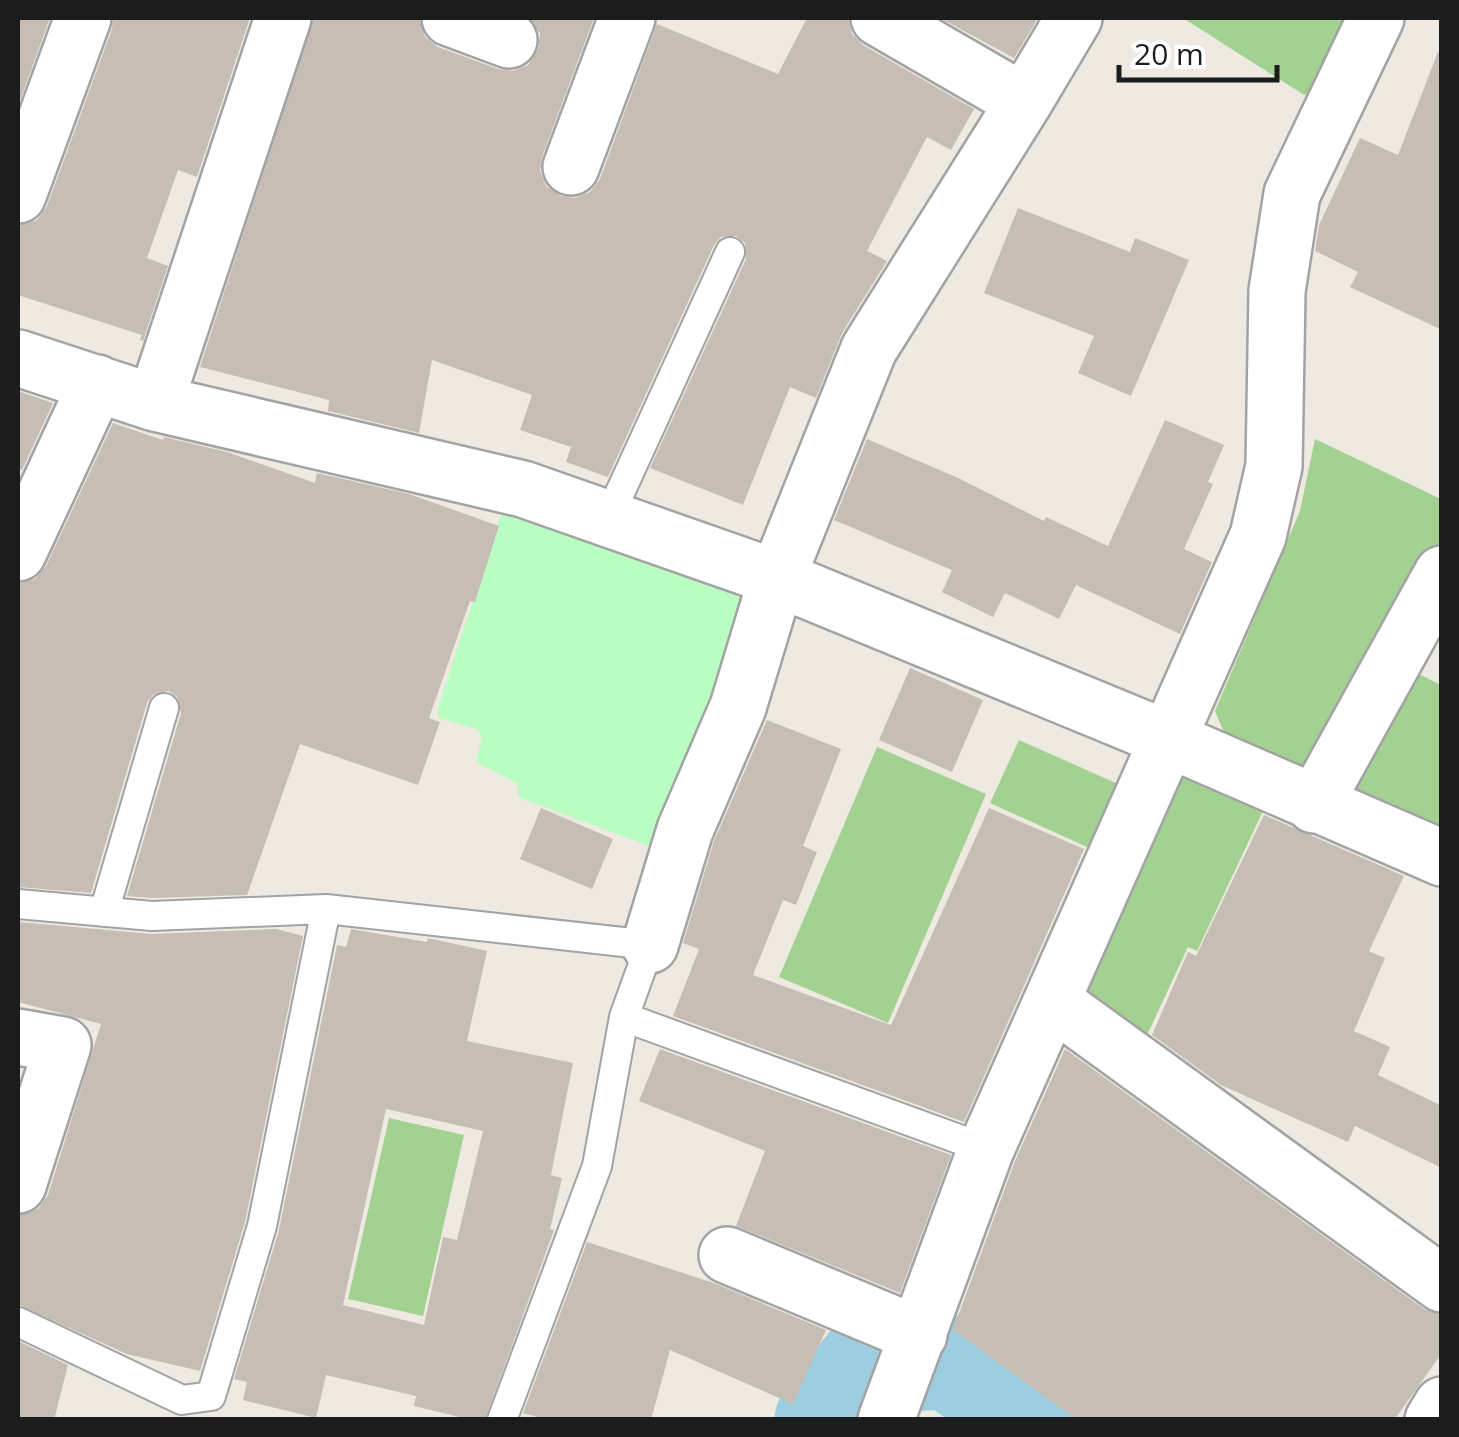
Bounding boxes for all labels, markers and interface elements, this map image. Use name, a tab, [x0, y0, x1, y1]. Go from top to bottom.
scale bar	[1119, 20, 1276, 82]
text: 20 m	[1134, 33, 1204, 74]

